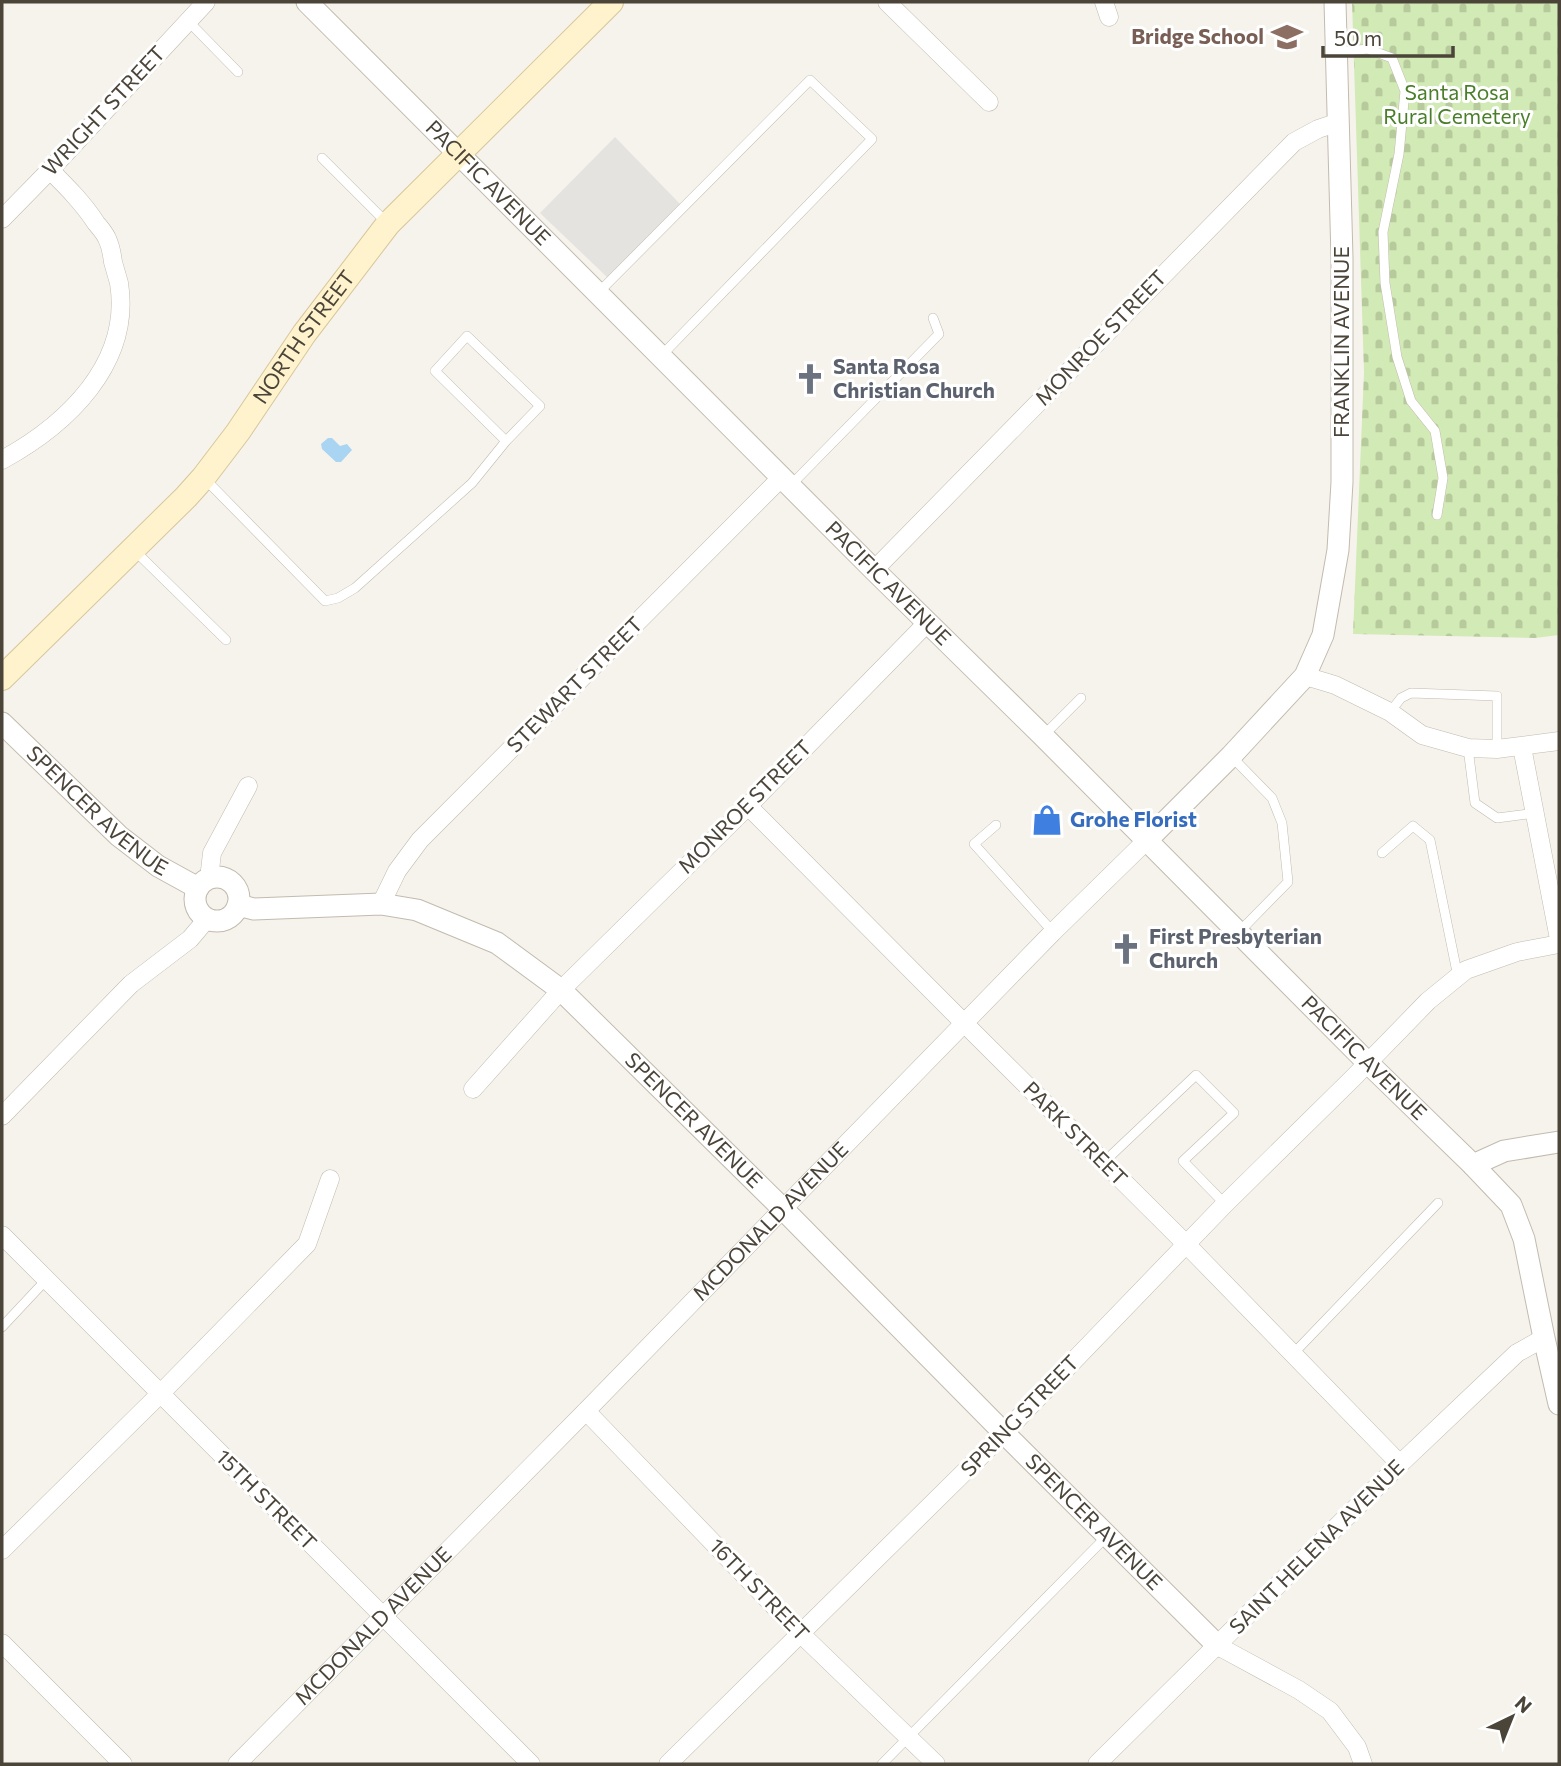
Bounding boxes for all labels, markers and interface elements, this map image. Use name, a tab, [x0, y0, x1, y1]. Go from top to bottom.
scale bar	[1323, 14, 1452, 58]
school or university icon: Bridge School	[1270, 20, 1304, 54]
place label: Bridge School	[1131, 23, 1264, 48]
text: 50 m	[1334, 25, 1382, 50]
street label: WRIGHT STREET	[36, 40, 169, 180]
park label: Santa Rosa Rural Cemetery	[1383, 79, 1531, 128]
street label: PACIFIC AVENUE	[421, 115, 556, 250]
street label: FRANKLIN AVENUE	[1328, 246, 1353, 438]
street label: MONROE STREET	[1029, 264, 1171, 410]
street label: NORTH STREET	[247, 265, 359, 408]
place label: Santa Rosa Christian Church	[833, 353, 995, 402]
church icon: Santa Rosa Christian Church	[793, 362, 827, 396]
street label: PACIFIC AVENUE	[821, 515, 957, 650]
street label: STEWART STREET	[501, 611, 647, 757]
street label: MONROE STREET	[672, 734, 816, 878]
street label: SPENCER AVENUE	[22, 740, 173, 880]
shop icon: Grohe Florist	[1030, 803, 1064, 837]
place label: Grohe Florist	[1070, 806, 1197, 831]
place label: First Presbyterian Church	[1149, 923, 1322, 972]
church icon: First Presbyterian Church	[1109, 932, 1143, 966]
street label: PACIFIC AVENUE	[1297, 990, 1433, 1124]
street label: SPENCER AVENUE	[621, 1047, 768, 1192]
street label: PARK STREET	[1019, 1076, 1133, 1190]
street label: MCDONALD AVENUE	[687, 1136, 853, 1305]
street label: SPRING STREET	[955, 1349, 1083, 1481]
street label: 15TH STREET	[212, 1444, 322, 1554]
street label: SPENCER AVENUE	[1021, 1448, 1168, 1594]
street label: SAINT HELENA AVENUE	[1223, 1453, 1408, 1638]
street label: 16TH STREET	[705, 1533, 815, 1645]
street label: MCDONALD AVENUE	[289, 1541, 456, 1709]
north arrow	[1477, 1682, 1547, 1752]
text: N	[1511, 1691, 1537, 1717]

